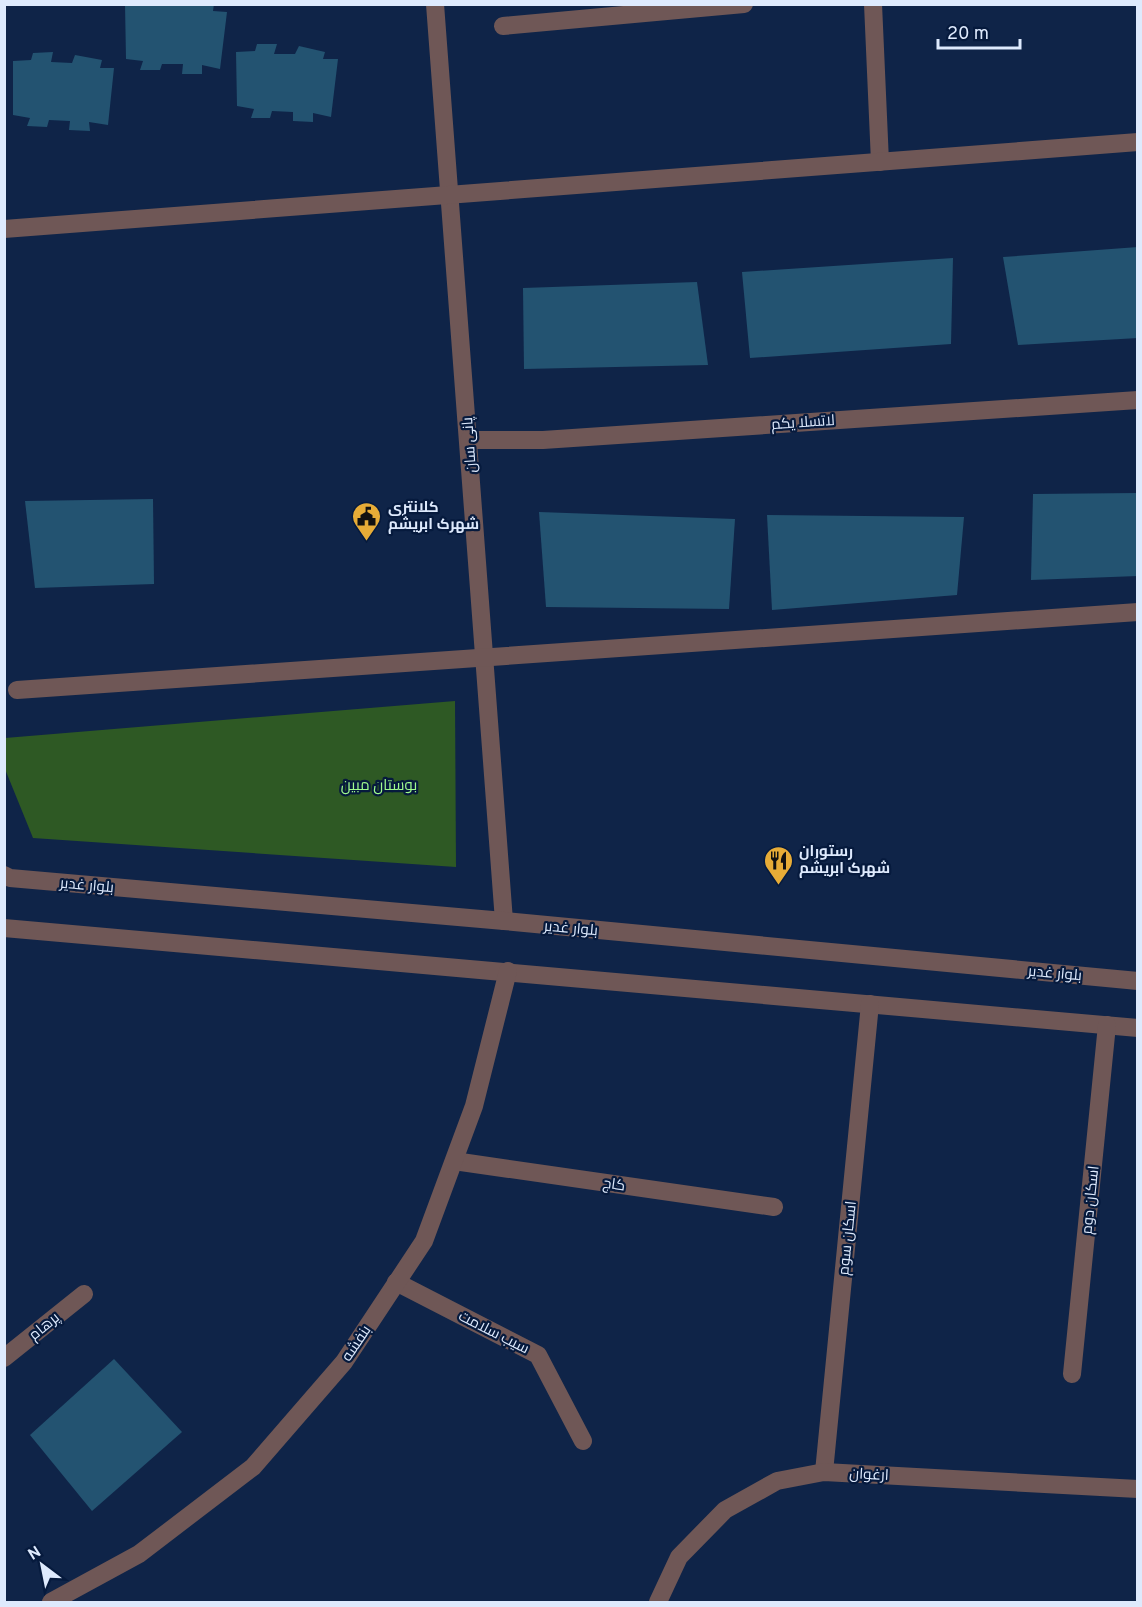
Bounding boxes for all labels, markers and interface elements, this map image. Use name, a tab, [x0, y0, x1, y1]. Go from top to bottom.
scale bar	[938, 12, 1020, 50]
text: 20 m	[947, 23, 989, 46]
street label: لاتسلا یکم	[771, 412, 836, 435]
street label: پانی سان	[459, 416, 482, 474]
place label: کلانتری شهرک ابریشم	[388, 499, 479, 535]
public building icon: کلانتری شهرک ابریشم	[351, 500, 383, 542]
park label: بوستان مبین	[341, 777, 417, 796]
place label: رستوران شهرک ابریشم	[799, 843, 890, 879]
restaurant icon: رستوران شهرک ابریشم	[762, 844, 794, 886]
street label: بلوار غدیر	[58, 875, 115, 898]
street label: بلوار غدیر	[542, 918, 599, 941]
street label: بلوار غدیر	[1026, 963, 1083, 986]
street label: اسکان دوم	[1078, 1165, 1105, 1235]
street label: کاج	[601, 1175, 626, 1196]
street label: اسکان سوم	[835, 1200, 862, 1276]
street label: سیب سلامت	[455, 1307, 532, 1359]
street label: پرهام	[26, 1309, 64, 1345]
street label: بنفشه	[338, 1322, 376, 1366]
street label: ارغوان	[849, 1465, 889, 1486]
north arrow	[12, 1535, 72, 1595]
text: N	[25, 1542, 45, 1566]

